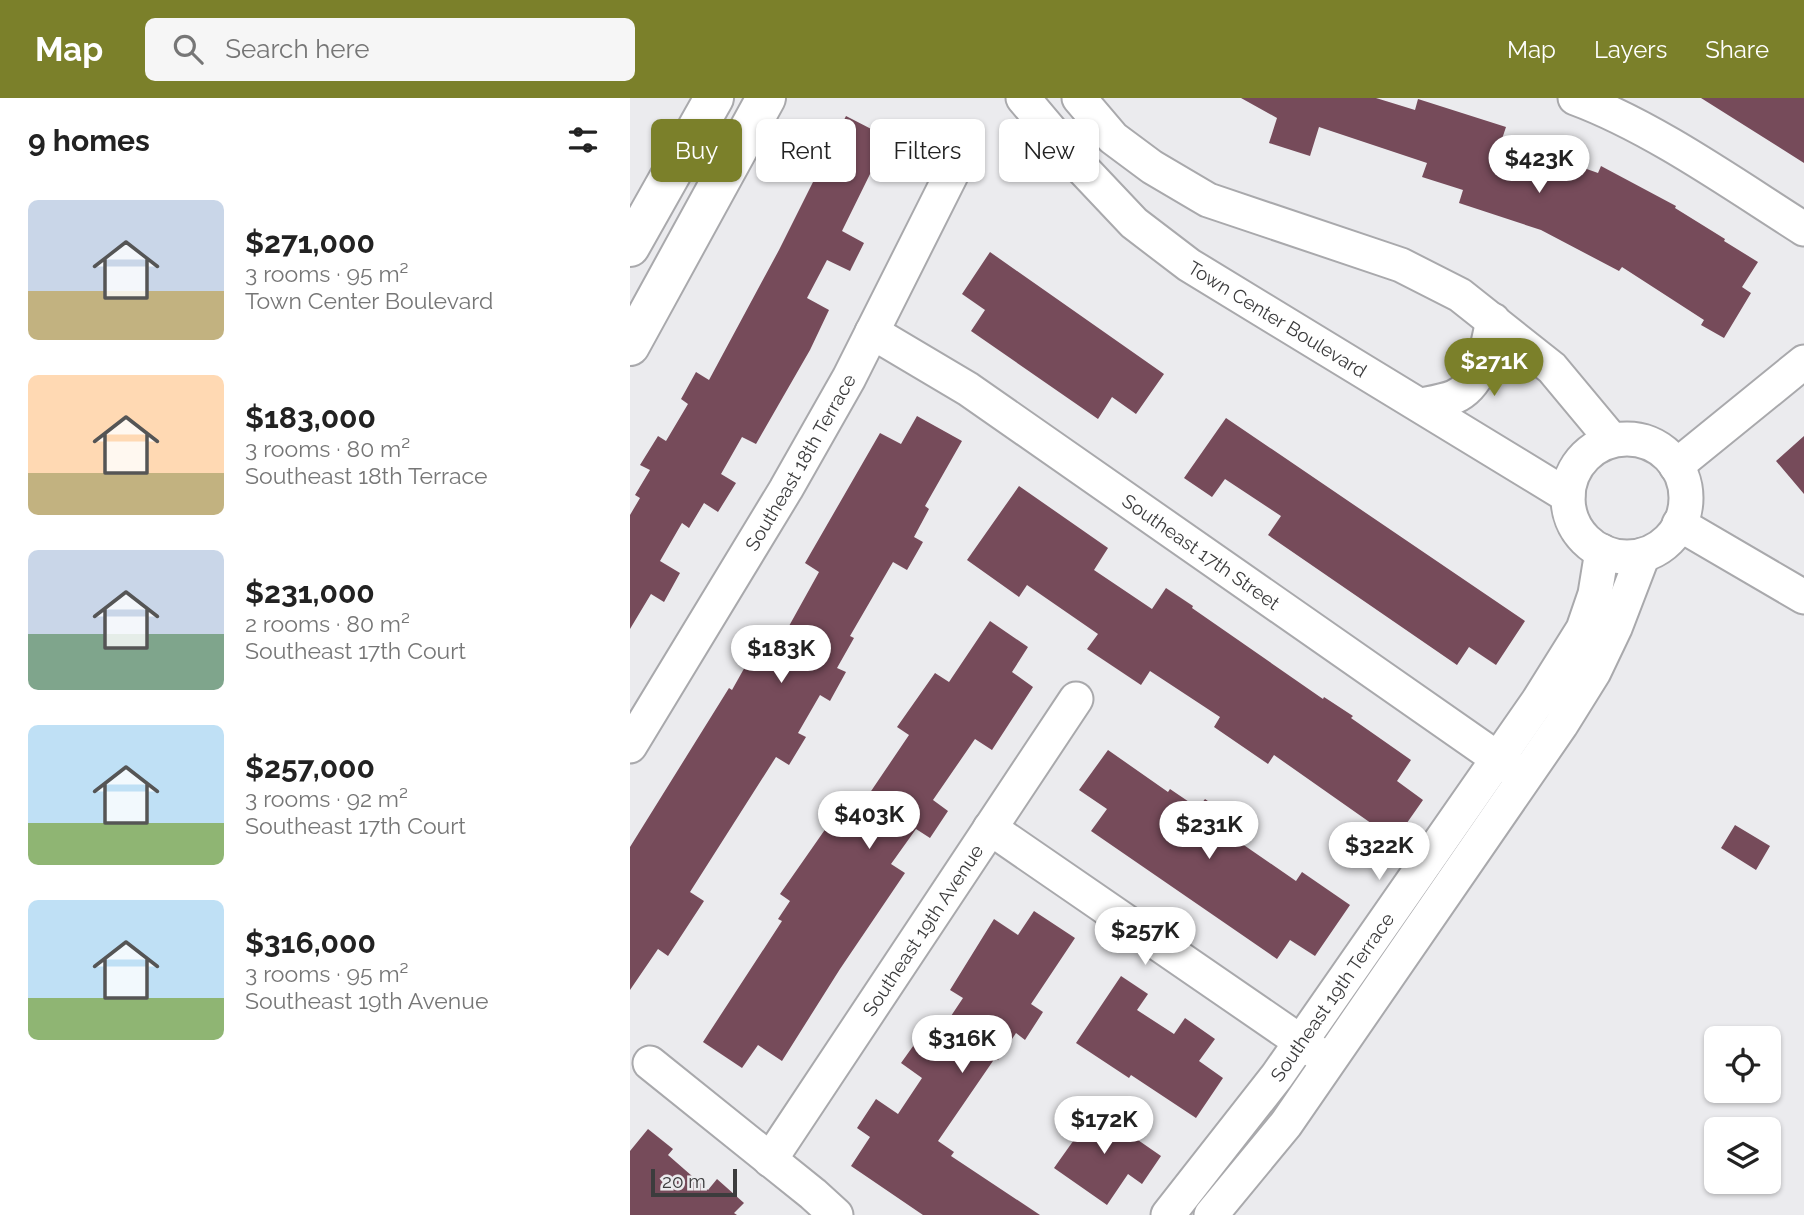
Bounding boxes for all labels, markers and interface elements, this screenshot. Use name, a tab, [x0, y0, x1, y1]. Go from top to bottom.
search box	[145, 18, 635, 81]
text: Map	[35, 30, 103, 69]
icon: search	[169, 30, 207, 68]
text: Search here	[225, 34, 370, 64]
text: Map	[1507, 35, 1556, 64]
text: Layers	[1594, 35, 1667, 64]
text: Share	[1705, 35, 1769, 64]
chip: Buy	[651, 119, 742, 182]
chip: Rent	[756, 119, 856, 182]
chip: Filters	[870, 119, 985, 182]
chip: New	[999, 119, 1099, 182]
icon: filters	[564, 121, 602, 159]
text: 9 homes	[28, 123, 150, 158]
pin: $423K	[1490, 136, 1588, 195]
text: $423K	[1505, 144, 1573, 171]
text: $271,000	[245, 225, 375, 260]
icon: home	[84, 228, 168, 312]
street label: Town Center Boulevard	[1184, 256, 1371, 382]
text: 3 rooms · 95 m²	[245, 260, 408, 287]
text: Town Center Boulevard	[245, 287, 493, 314]
pin: $271K	[1445, 338, 1543, 398]
text: $271K	[1460, 347, 1528, 374]
street label: Southeast 18th Terrace	[740, 370, 860, 554]
text: $183,000	[245, 400, 376, 435]
icon: home	[84, 403, 168, 487]
text: 3 rooms · 80 m²	[245, 435, 410, 462]
text: Southeast 18th Terrace	[245, 462, 488, 489]
street label: Southeast 17th Street	[1118, 489, 1285, 615]
text: $231,000	[245, 575, 375, 610]
icon: home	[84, 578, 168, 662]
text: 2 rooms · 80 m²	[245, 610, 410, 637]
pin: $183K	[732, 626, 830, 685]
text: $183K	[747, 634, 815, 661]
text: Southeast 17th Court	[245, 637, 466, 664]
text: $257,000	[245, 750, 375, 785]
icon: home	[84, 753, 168, 837]
text: 3 rooms · 92 m²	[245, 785, 408, 812]
pin: $403K	[820, 792, 918, 851]
text: $403K	[834, 800, 904, 827]
pin: $231K	[1160, 802, 1258, 861]
text: $231K	[1175, 810, 1243, 837]
text: Southeast 17th Court	[245, 812, 466, 839]
pin: $322K	[1330, 822, 1428, 882]
text: $322K	[1345, 831, 1413, 858]
street label: Southeast 19th Avenue	[858, 840, 987, 1020]
pin: $257K	[1096, 908, 1194, 967]
street label: Southeast 19th Terrace	[1266, 908, 1398, 1085]
text: $257K	[1111, 916, 1179, 943]
text: $316,000	[245, 925, 376, 960]
icon: home	[84, 928, 168, 1012]
text: 3 rooms · 95 m²	[245, 960, 408, 987]
text: Southeast 19th Avenue	[245, 987, 488, 1014]
pin: $316K	[913, 1016, 1011, 1075]
text: $316K	[928, 1024, 996, 1051]
map controls	[1704, 1026, 1781, 1194]
button: locate	[1704, 1026, 1781, 1103]
pin: $172K	[1055, 1096, 1153, 1156]
text: $172K	[1070, 1105, 1138, 1132]
button: layers	[1704, 1117, 1781, 1194]
scale bar	[651, 1166, 737, 1198]
text: 20 m	[662, 1170, 706, 1192]

